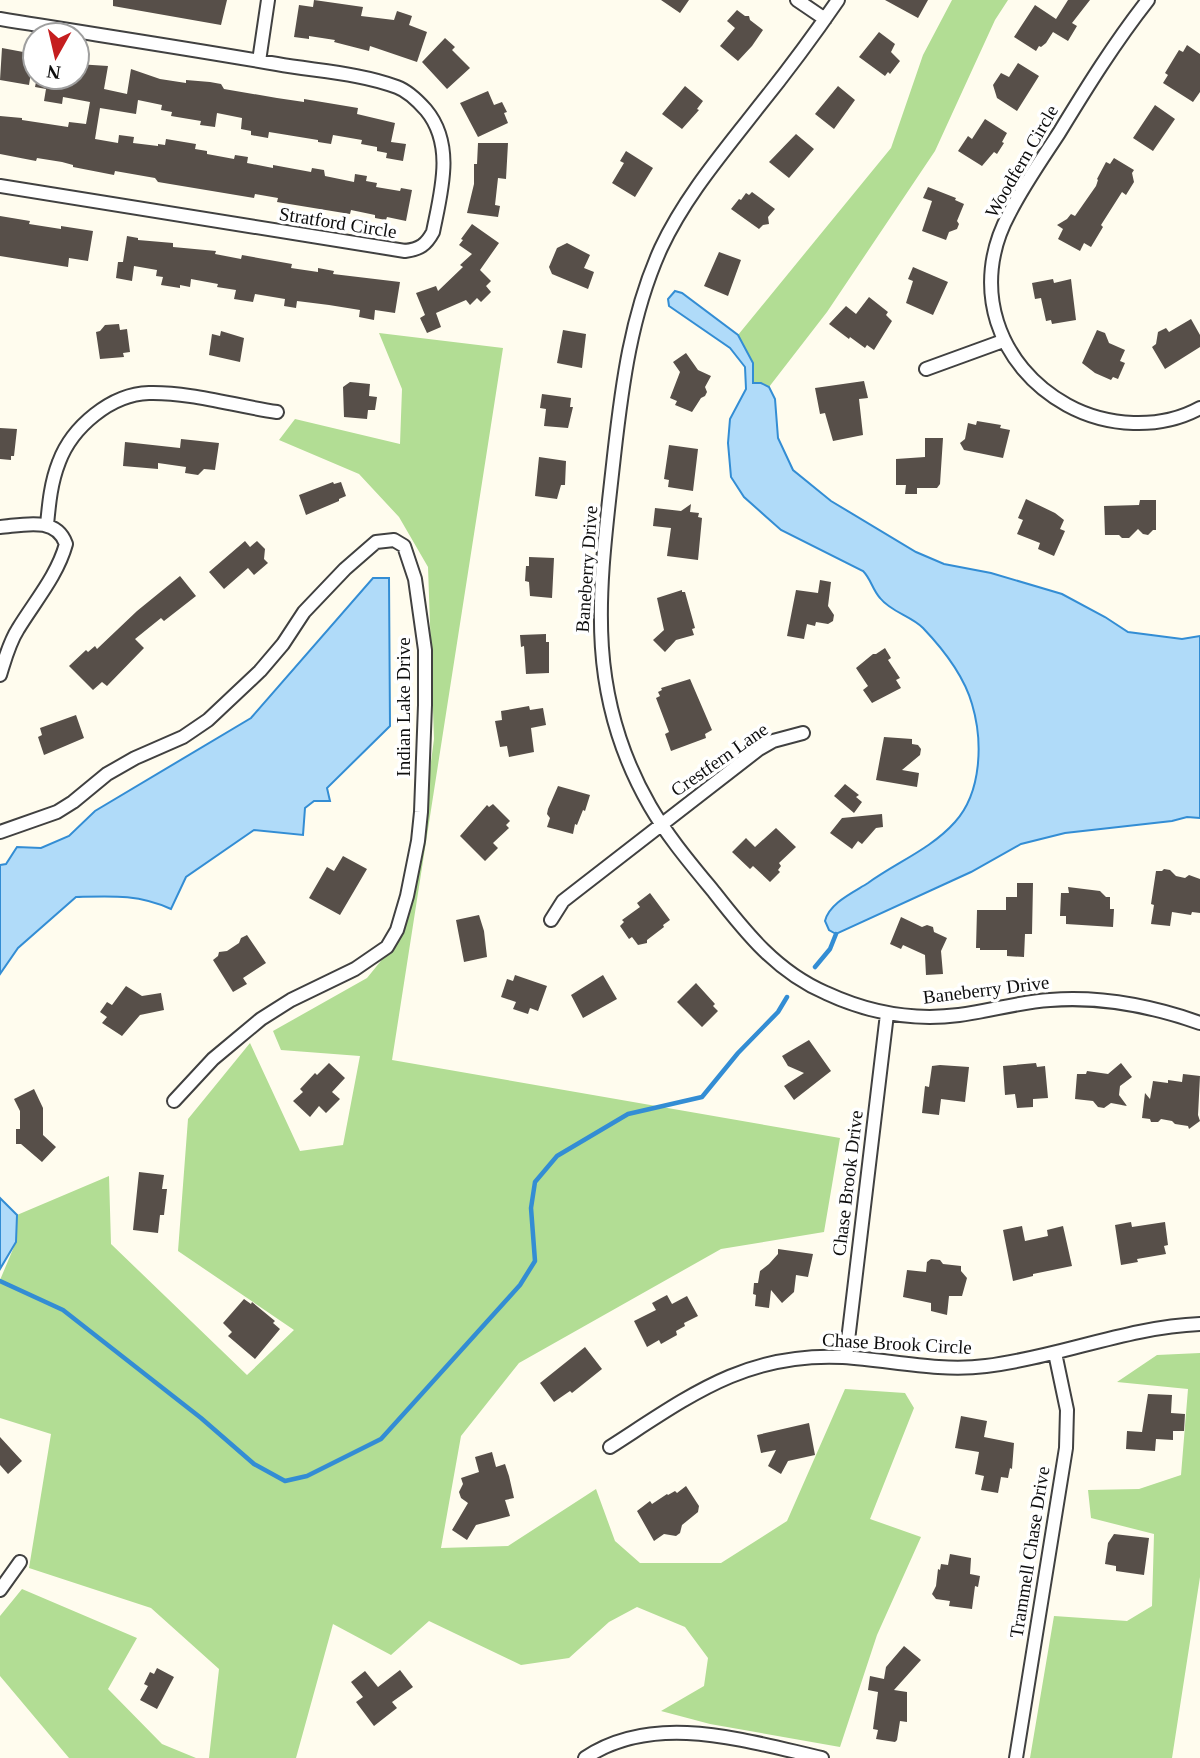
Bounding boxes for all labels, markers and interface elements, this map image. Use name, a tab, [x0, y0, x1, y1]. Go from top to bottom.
north arrow	[21, 21, 91, 91]
text: N	[45, 61, 62, 84]
street label: Woodfern Circle	[981, 101, 1062, 221]
street label: Stratford Circle	[278, 203, 398, 242]
street label: Baneberry Drive	[572, 505, 601, 633]
street label: Indian Lake Drive	[393, 637, 414, 777]
street label: Crestfern Lane	[667, 718, 772, 801]
street label: Baneberry Drive	[922, 971, 1050, 1008]
street label: Chase Brook Drive	[828, 1109, 867, 1257]
street label: Chase Brook Circle	[822, 1329, 972, 1358]
street label: Trammell Chase Drive	[1006, 1465, 1053, 1639]

